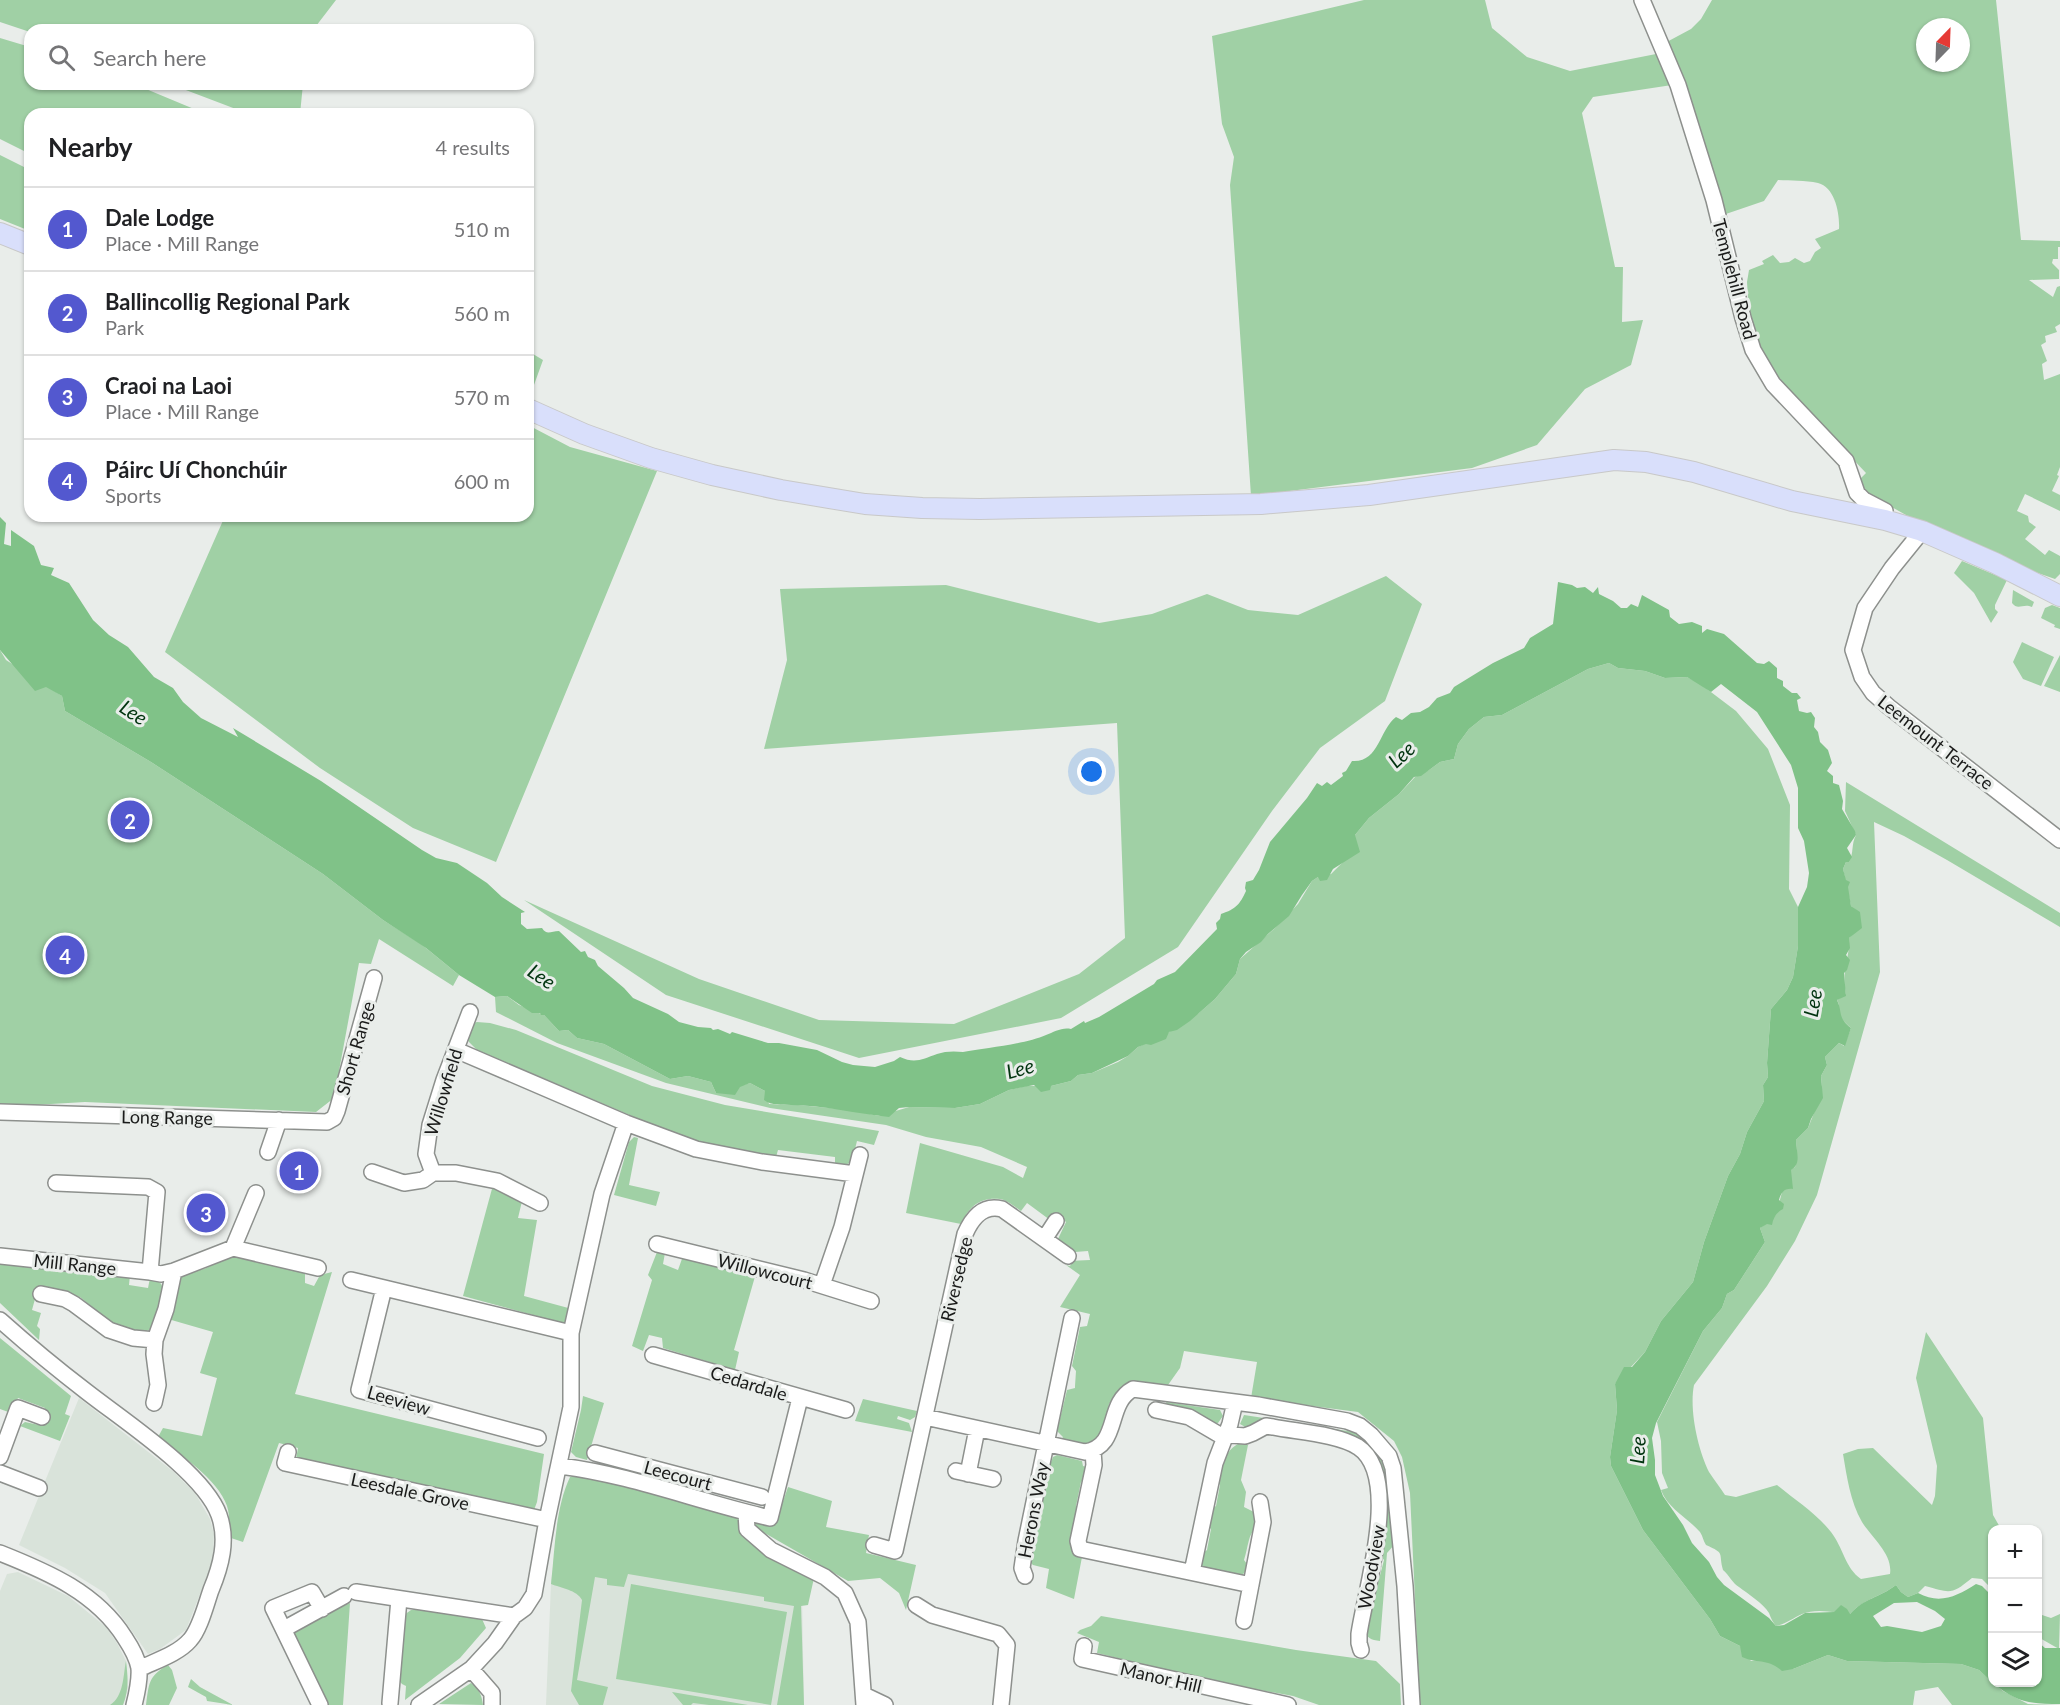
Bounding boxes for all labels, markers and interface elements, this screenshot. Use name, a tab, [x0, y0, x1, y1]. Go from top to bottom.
north arrow	[1916, 18, 1970, 72]
search box	[24, 24, 534, 90]
icon: search	[45, 41, 78, 74]
text: Search here	[93, 44, 206, 71]
text: Nearby	[48, 131, 133, 163]
text: 4 results	[435, 135, 510, 159]
text: Dale Lodge	[105, 204, 214, 231]
street label: Templehill Road	[1708, 216, 1762, 342]
text: 1	[62, 217, 73, 241]
text: 510 m	[454, 217, 510, 241]
text: Place · Mill Range	[105, 231, 259, 255]
text: Ballincollig Regional Park	[105, 288, 350, 315]
text: 2	[62, 301, 73, 325]
text: 560 m	[454, 301, 510, 325]
text: Park	[105, 315, 144, 339]
text: Craoi na Laoi	[105, 372, 232, 399]
text: 3	[62, 385, 73, 409]
text: 570 m	[454, 385, 510, 409]
text: Place · Mill Range	[105, 399, 259, 423]
text: Páirc Uí Chonchúir	[105, 456, 287, 483]
text: 4	[62, 469, 73, 493]
text: 600 m	[454, 469, 510, 493]
text: Sports	[105, 483, 161, 507]
street label: Leemount Terrace	[1874, 690, 1998, 794]
water label: Lee	[116, 694, 152, 730]
water label: Lee	[1383, 736, 1419, 772]
your location	[1077, 757, 1106, 786]
pin: 2	[110, 798, 150, 842]
pin: 4	[46, 932, 84, 978]
water label: Lee	[524, 958, 560, 994]
water label: Lee	[1798, 987, 1826, 1019]
street label: Short Range	[331, 999, 379, 1097]
street label: Willowfield	[419, 1046, 467, 1138]
water label: Lee	[1003, 1053, 1037, 1083]
street label: Long Range	[121, 1105, 213, 1129]
pin: 1	[280, 1148, 318, 1194]
pin: 3	[186, 1190, 226, 1236]
street label: Riversedge	[936, 1234, 976, 1324]
street label: Mill Range	[33, 1249, 117, 1279]
street label: Willowcourt	[715, 1249, 815, 1294]
street label: Cedardale	[708, 1361, 790, 1405]
street label: Leeview	[365, 1381, 433, 1419]
water label: Lee	[1624, 1435, 1650, 1465]
street label: Leecourt	[642, 1455, 715, 1495]
street label: Herons Way	[1013, 1459, 1053, 1560]
street label: Leesdale Grove	[349, 1468, 471, 1514]
street label: Woodview	[1353, 1523, 1389, 1611]
map controls	[1988, 1525, 2042, 1687]
button: +	[1988, 1525, 2042, 1579]
button: −	[1988, 1579, 2042, 1633]
button: layers	[1988, 1633, 2042, 1687]
street label: Manor Hill	[1118, 1657, 1204, 1697]

